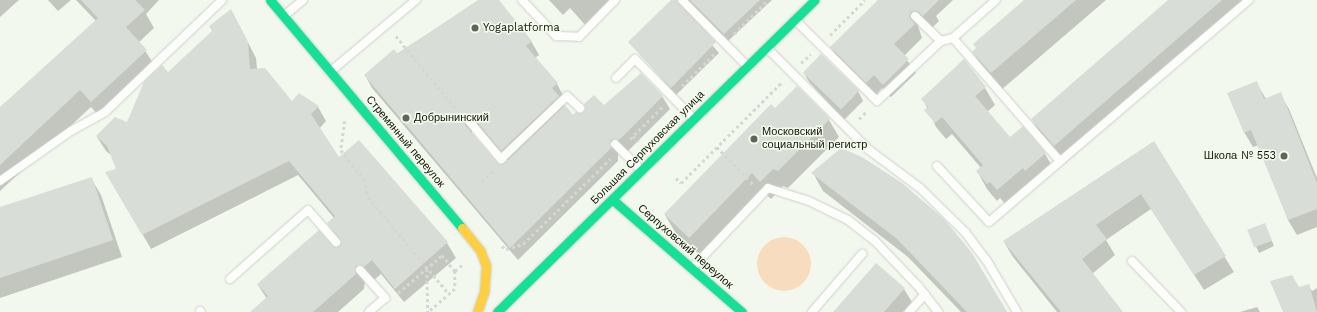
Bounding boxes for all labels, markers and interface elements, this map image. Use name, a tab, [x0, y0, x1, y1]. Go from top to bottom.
place label: Yogaplatforma	[483, 21, 560, 35]
marker: Yogaplatforma	[470, 23, 480, 33]
street label: Большая Серпуховская улица	[588, 88, 708, 208]
street label: Стремянный переулок	[363, 93, 447, 191]
place label: Добрынинский	[414, 111, 489, 125]
marker: Добрынинский	[401, 113, 411, 123]
place label: Московский социальный регистр	[762, 126, 867, 152]
marker: Московский социальный регистр	[749, 134, 759, 144]
place label: Школа № 553	[1204, 149, 1276, 163]
marker: Школа № 553	[1279, 151, 1289, 161]
street label: Серпуховский переулок	[635, 202, 735, 292]

